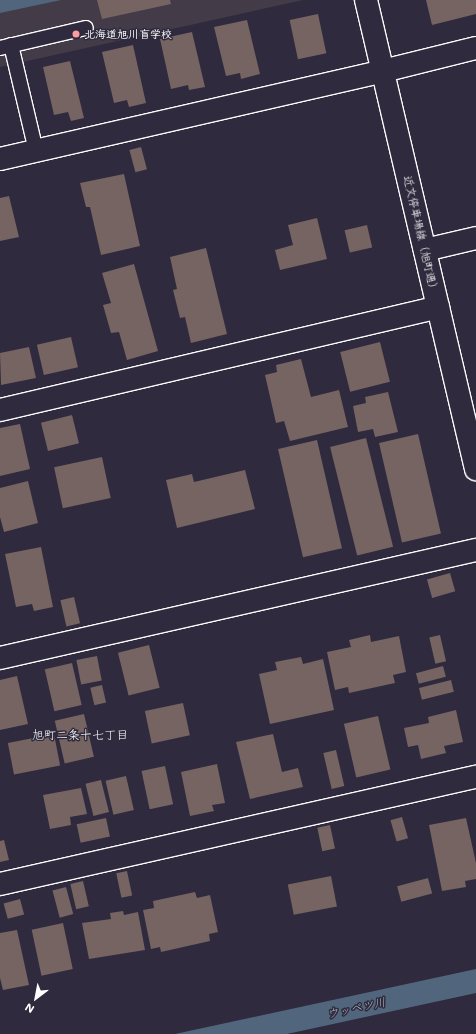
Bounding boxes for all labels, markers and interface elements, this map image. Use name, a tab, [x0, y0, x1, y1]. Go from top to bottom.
place label: 北海道旭川盲学校	[84, 27, 172, 41]
marker: 北海道旭川盲学校	[71, 29, 81, 39]
street label: 近文停車場線（旭町通）	[401, 175, 441, 295]
district label: 旭町二条十七丁目	[32, 728, 128, 742]
north arrow	[16, 978, 56, 1018]
water label: ウッペツ川	[325, 995, 387, 1021]
text: N	[22, 1000, 37, 1017]

